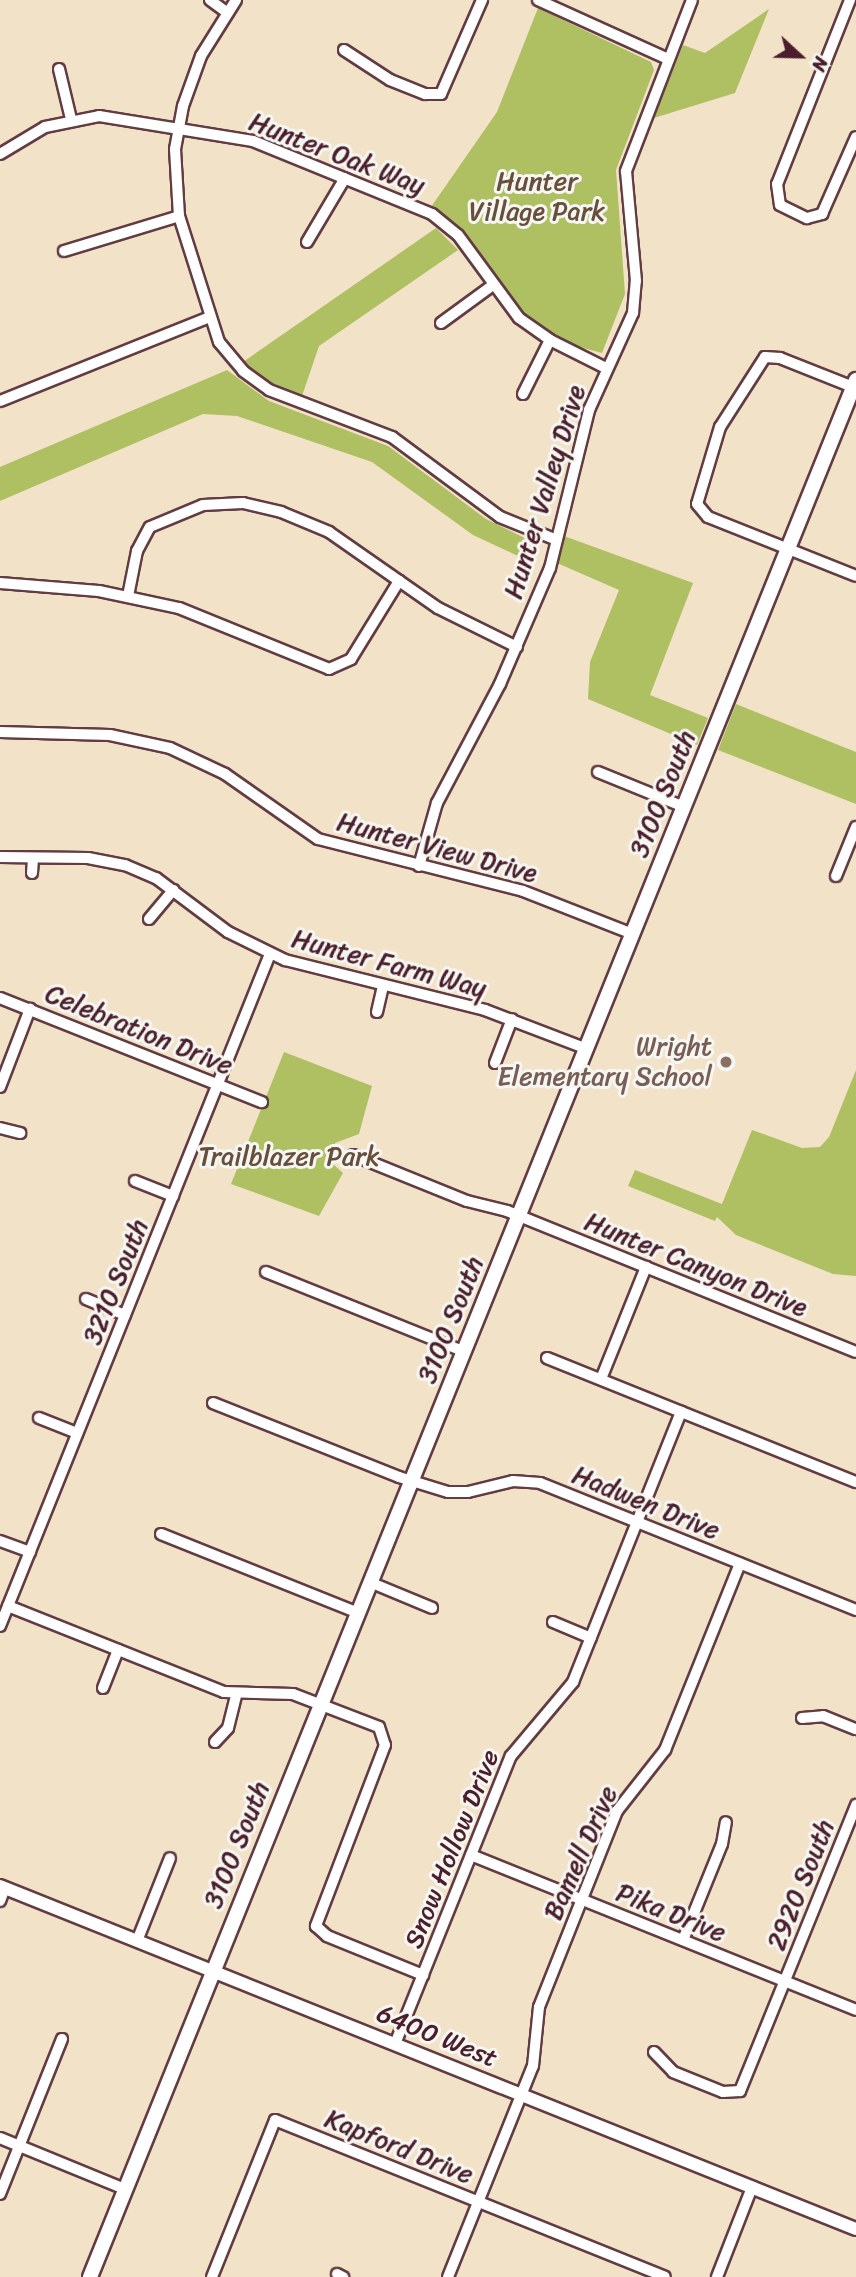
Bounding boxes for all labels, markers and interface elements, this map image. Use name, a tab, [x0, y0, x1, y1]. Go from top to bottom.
north arrow	[765, 21, 835, 91]
text: N	[802, 52, 838, 76]
street label: Hunter Oak Way	[245, 106, 429, 202]
park label: Hunter Village Park	[469, 166, 605, 228]
street label: Hunter Valley Drive	[498, 381, 592, 603]
street label: 3100 South	[624, 726, 702, 862]
street label: Hunter View Drive	[332, 806, 542, 890]
street label: Hunter Farm Way	[289, 923, 489, 1005]
street label: Celebration Drive	[41, 978, 237, 1082]
place label: Wright Elementary School	[497, 1031, 712, 1092]
marker: Wright Elementary School	[718, 1054, 734, 1070]
park label: Trailblazer Park	[198, 1141, 380, 1173]
street label: Hunter Canyon Drive	[580, 1206, 812, 1324]
street label: 3210 South	[77, 1215, 155, 1349]
street label: 3100 South	[412, 1252, 490, 1388]
street label: Hadwen Drive	[568, 1459, 724, 1547]
street label: Snow Hollow Drive	[398, 1745, 506, 1953]
street label: 3100 South	[198, 1777, 276, 1913]
street label: Bamell Drive	[538, 1781, 624, 1925]
street label: 2920 South	[761, 1815, 841, 1955]
street label: Pika Drive	[612, 1877, 730, 1949]
street label: 6400 West	[372, 1998, 502, 2074]
street label: Kapford Drive	[320, 2103, 478, 2191]

